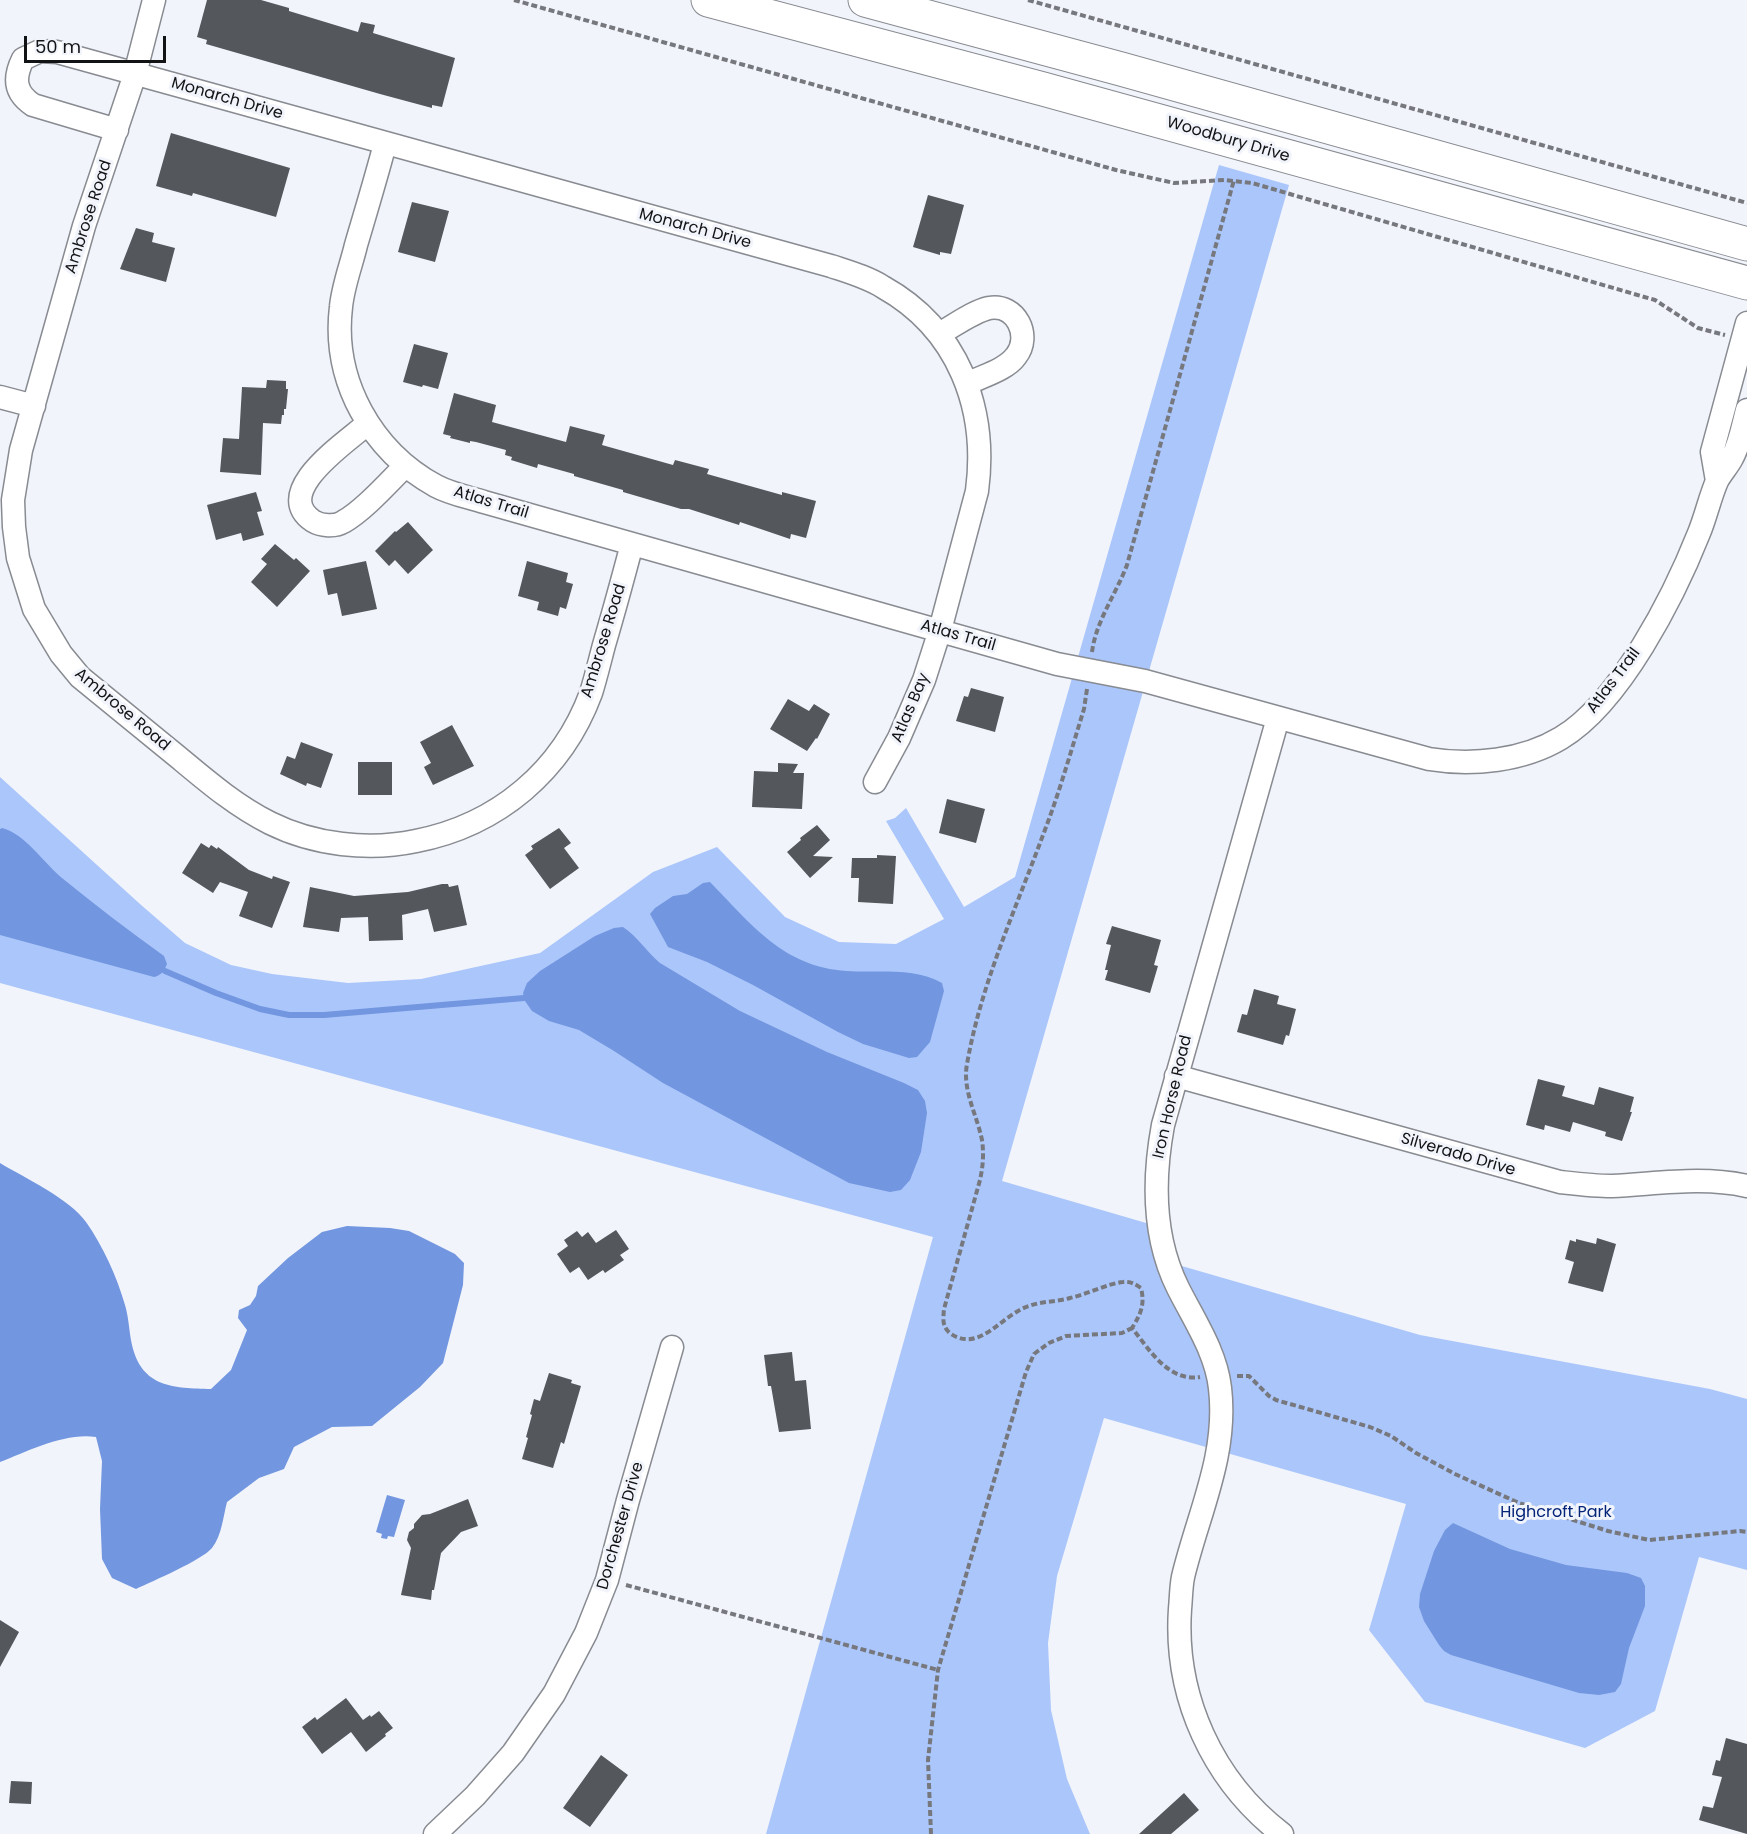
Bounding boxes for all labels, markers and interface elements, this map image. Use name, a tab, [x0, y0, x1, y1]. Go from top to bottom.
scale bar	[27, 24, 170, 62]
text: 50 m	[35, 34, 81, 59]
street label: Monarch Drive	[169, 74, 285, 124]
street label: Woodbury Drive	[1164, 113, 1292, 167]
street label: Ambrose Road	[62, 158, 116, 276]
street label: Monarch Drive	[637, 205, 753, 253]
street label: Atlas Trail	[451, 483, 531, 523]
street label: Ambrose Road	[578, 582, 630, 700]
street label: Atlas Trail	[918, 616, 998, 656]
street label: Atlas Trail	[1583, 644, 1645, 718]
street label: Ambrose Road	[70, 665, 174, 755]
street label: Atlas Bay	[888, 670, 934, 746]
street label: Iron Horse Road	[1149, 1033, 1197, 1161]
street label: Silverado Drive	[1398, 1129, 1518, 1181]
street label: Dorchester Drive	[594, 1460, 648, 1592]
park label: Highcroft Park	[1500, 1503, 1612, 1523]

